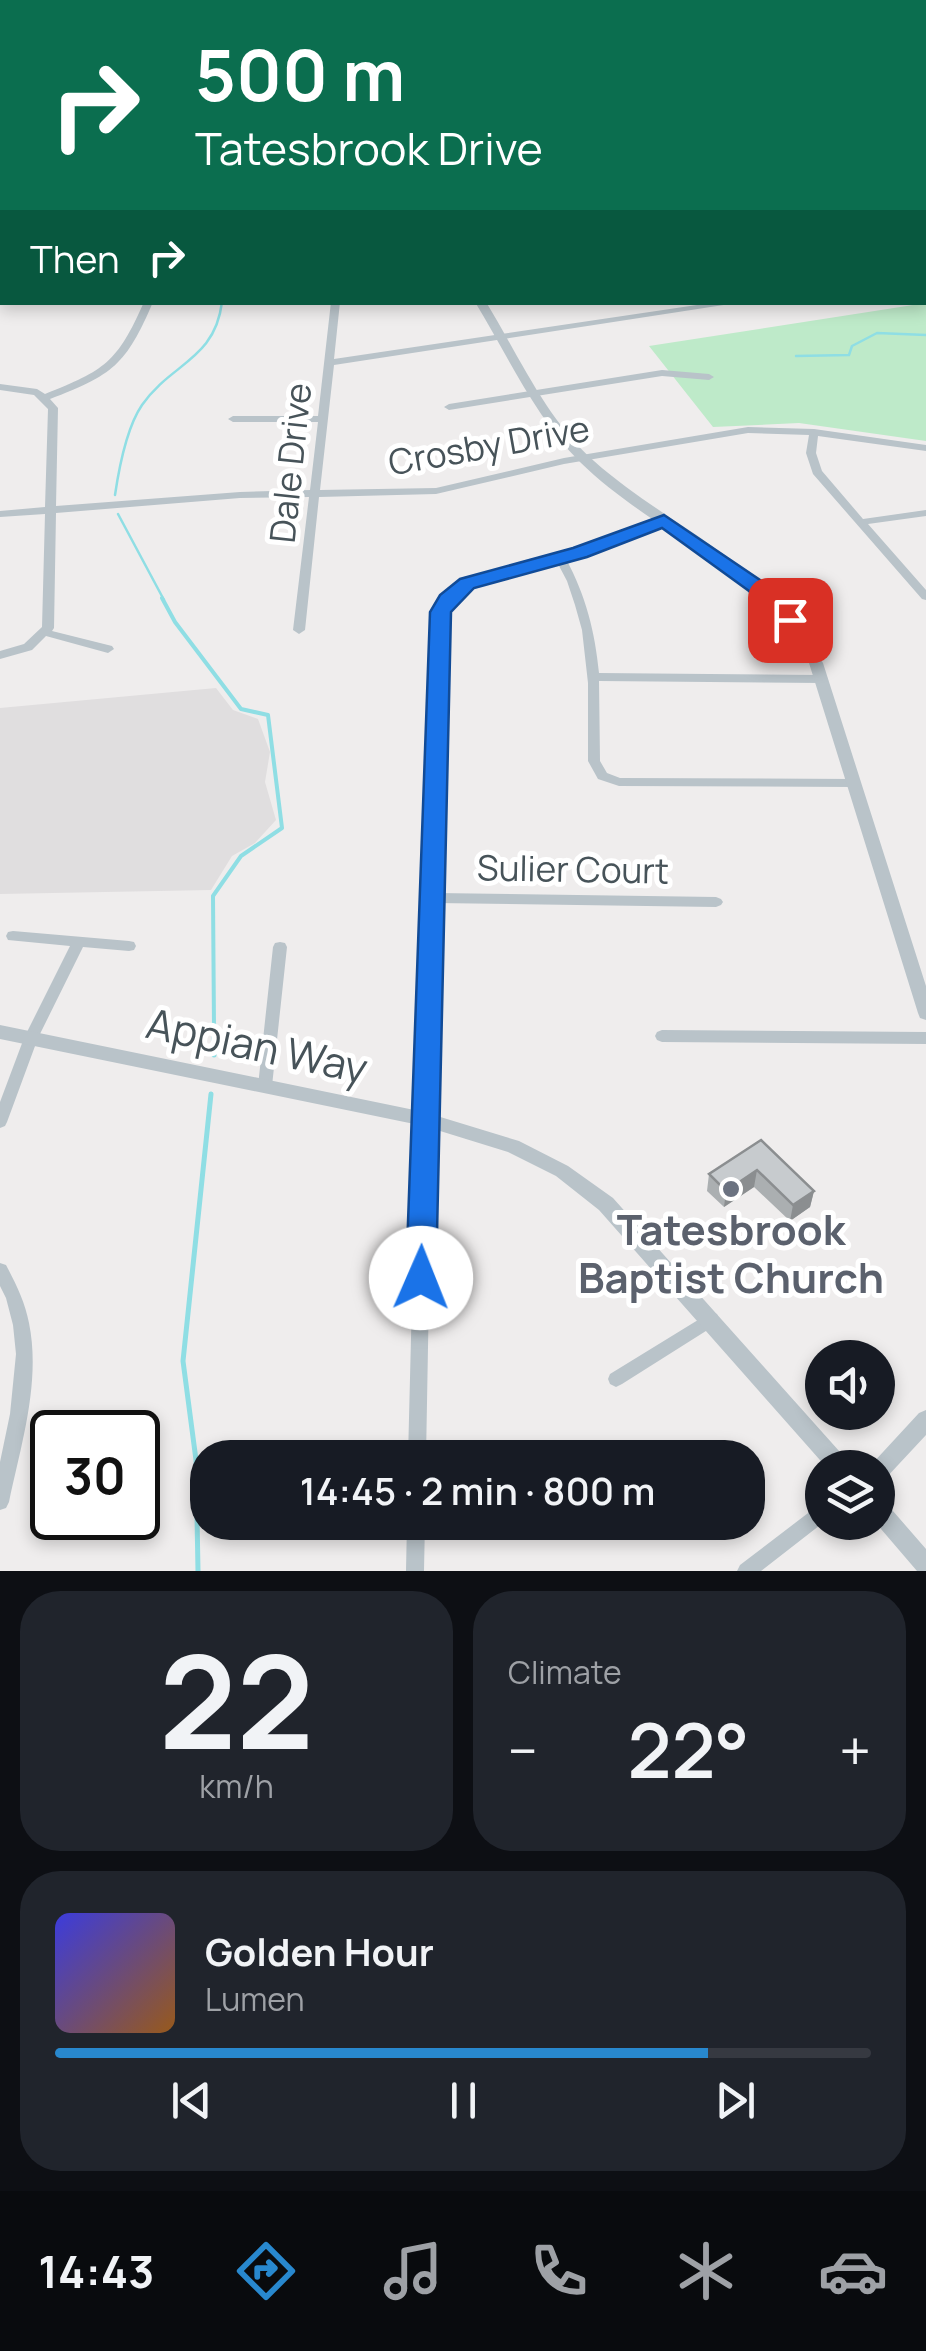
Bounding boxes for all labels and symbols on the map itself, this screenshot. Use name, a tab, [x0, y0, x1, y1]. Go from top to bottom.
street label: Dale Drive	[258, 381, 322, 545]
street label: Crosby Drive	[385, 404, 593, 486]
pin	[748, 578, 833, 663]
street label: Sulier Court	[477, 843, 669, 895]
street label: Appian Way	[141, 993, 373, 1097]
marker: Tatesbrook Baptist Church	[720, 1178, 742, 1200]
place label: Tatesbrook Baptist Church	[578, 1200, 884, 1306]
position arrow	[369, 1226, 473, 1330]
speed limit sign: 30	[30, 1410, 160, 1540]

